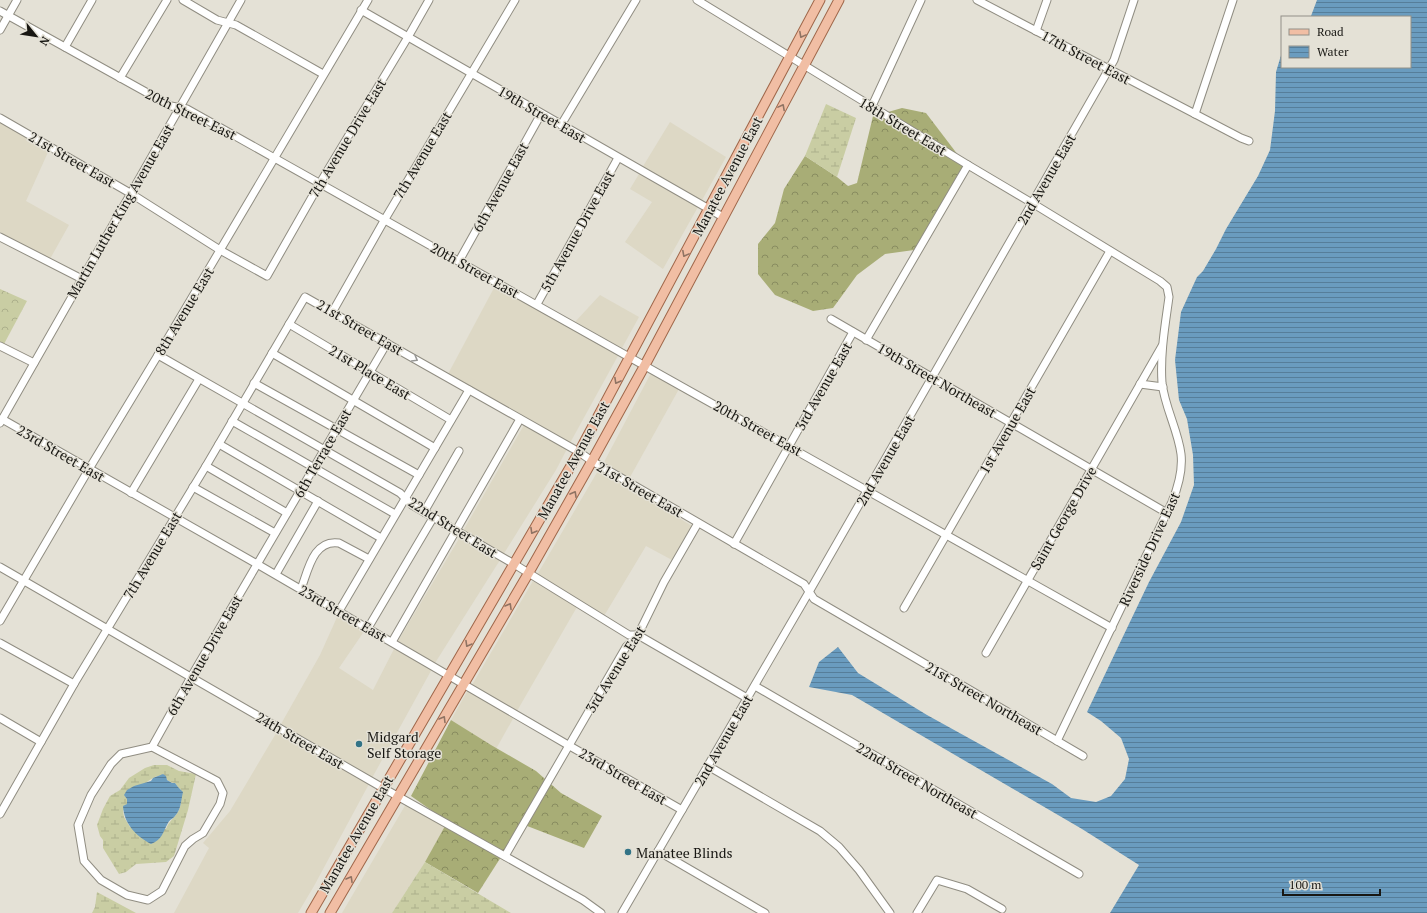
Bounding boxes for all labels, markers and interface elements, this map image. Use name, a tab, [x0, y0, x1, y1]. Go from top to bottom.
north arrow	[16, 16, 56, 56]
legend	[1281, 16, 1411, 68]
text: Road	[1317, 24, 1344, 39]
street label: 17th Street East	[1038, 26, 1135, 89]
one-way arrow	[799, 30, 807, 38]
text: N	[36, 34, 53, 49]
text: Water	[1317, 44, 1349, 59]
street label: 7th Avenue Drive East	[304, 74, 391, 201]
street label: 19th Street East	[494, 81, 590, 147]
street label: 20th Street East	[142, 84, 240, 145]
street label: 18th Street East	[856, 92, 951, 160]
one-way arrow	[777, 104, 785, 111]
street label: 7th Avenue East	[388, 107, 456, 202]
street label: Manatee Avenue East	[687, 112, 767, 239]
street label: Martin Luther King Avenue East	[62, 120, 178, 302]
street label: 21st Street East	[25, 127, 119, 192]
street label: 2nd Avenue East	[1012, 129, 1080, 228]
street label: 6th Avenue East	[468, 138, 533, 235]
street label: 5th Avenue Drive East	[536, 166, 619, 295]
street label: 20th Street East	[427, 238, 524, 303]
one-way arrow	[682, 250, 689, 257]
street label: 8th Avenue East	[150, 263, 218, 359]
street label: 21st Street East	[313, 295, 407, 360]
street label: 3rd Avenue East	[790, 337, 856, 434]
street label: 19th Street Northeast	[874, 338, 1001, 422]
street label: 21st Place East	[326, 340, 415, 404]
one-way arrow	[411, 354, 418, 361]
one-way arrow	[614, 377, 622, 384]
street label: 1st Avenue East	[974, 382, 1040, 477]
street label: 20th Street East	[710, 396, 807, 461]
street label: Manatee Avenue East	[533, 397, 614, 523]
street label: 6th Terrace East	[289, 404, 356, 501]
street label: 2nd Avenue East	[851, 410, 919, 509]
street label: 23rd Street East	[14, 420, 109, 486]
street label: 21st Street East	[593, 457, 687, 522]
street label: Saint George Drive	[1026, 463, 1100, 573]
street label: Riverside Drive East	[1114, 488, 1184, 609]
one-way arrow	[569, 490, 576, 498]
street label: 22nd Street East	[405, 492, 502, 562]
street label: 7th Avenue East	[118, 507, 186, 602]
one-way arrow	[530, 527, 537, 534]
street label: 23rd Street East	[296, 580, 391, 646]
street label: 6th Avenue Drive East	[162, 590, 247, 719]
one-way arrow	[505, 603, 512, 611]
street label: 3rd Avenue East	[581, 621, 650, 716]
one-way arrow	[465, 640, 472, 647]
street label: 21st Street Northeast	[922, 657, 1047, 740]
street label: 2nd Avenue East	[689, 690, 757, 789]
street label: 24th Street East	[252, 707, 348, 773]
one-way arrow	[439, 716, 446, 723]
place label: Midgard Self Storage	[367, 727, 441, 762]
street label: 22nd Street Northeast	[853, 737, 982, 823]
marker: Midgard Self Storage	[354, 739, 364, 749]
street label: 23rd Street East	[576, 743, 671, 809]
street label: Manatee Avenue East	[315, 771, 398, 896]
place label: Manatee Blinds	[636, 843, 732, 862]
marker: Manatee Blinds	[623, 847, 633, 857]
scale bar	[1283, 871, 1380, 897]
one-way arrow	[345, 876, 352, 883]
text: 100 m	[1289, 877, 1322, 892]

